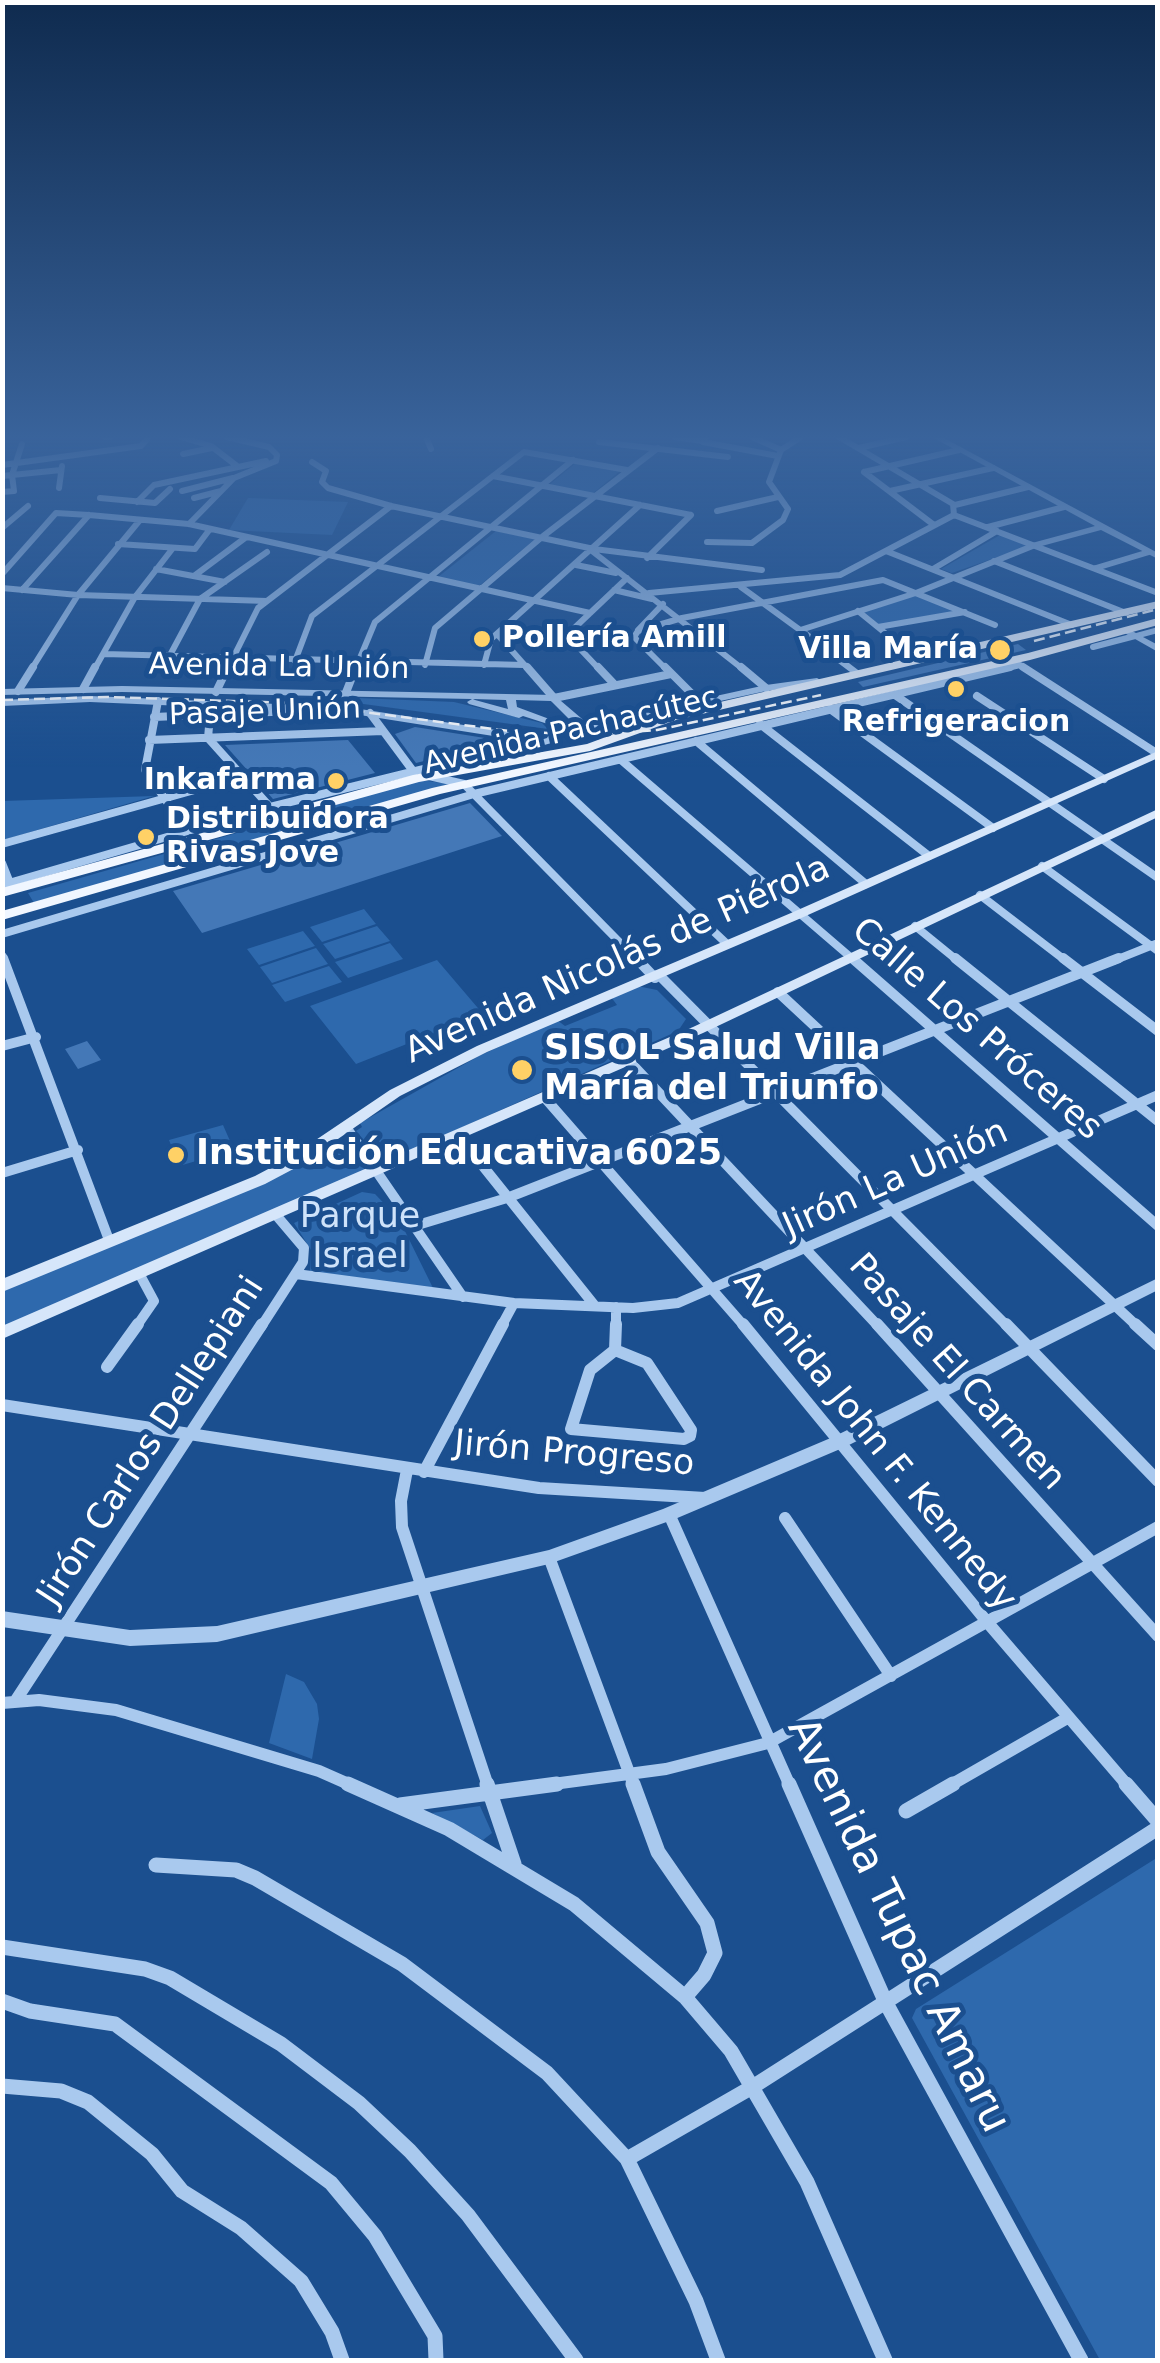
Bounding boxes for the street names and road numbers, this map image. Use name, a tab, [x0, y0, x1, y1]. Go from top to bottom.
street label: Avenida La Unión	[148, 648, 410, 688]
street label: Avenida Pachacútec	[421, 681, 721, 783]
street label: Pasaje Unión	[168, 692, 362, 734]
street label: Avenida Nicolás de Piérola	[399, 848, 837, 1074]
street label: Calle Los Próceres	[842, 910, 1110, 1150]
street label: Jirón La Unión	[777, 1112, 1015, 1248]
street label: Pasaje El Carmen	[839, 1246, 1073, 1500]
street label: Avenida John F. Kennedy	[724, 1262, 1024, 1620]
street label: Jirón Carlos Dellepiani	[30, 1270, 274, 1614]
street label: Jirón Progreso	[452, 1424, 696, 1486]
street label: Avenida Tupac Amaru	[775, 1710, 1019, 2142]

